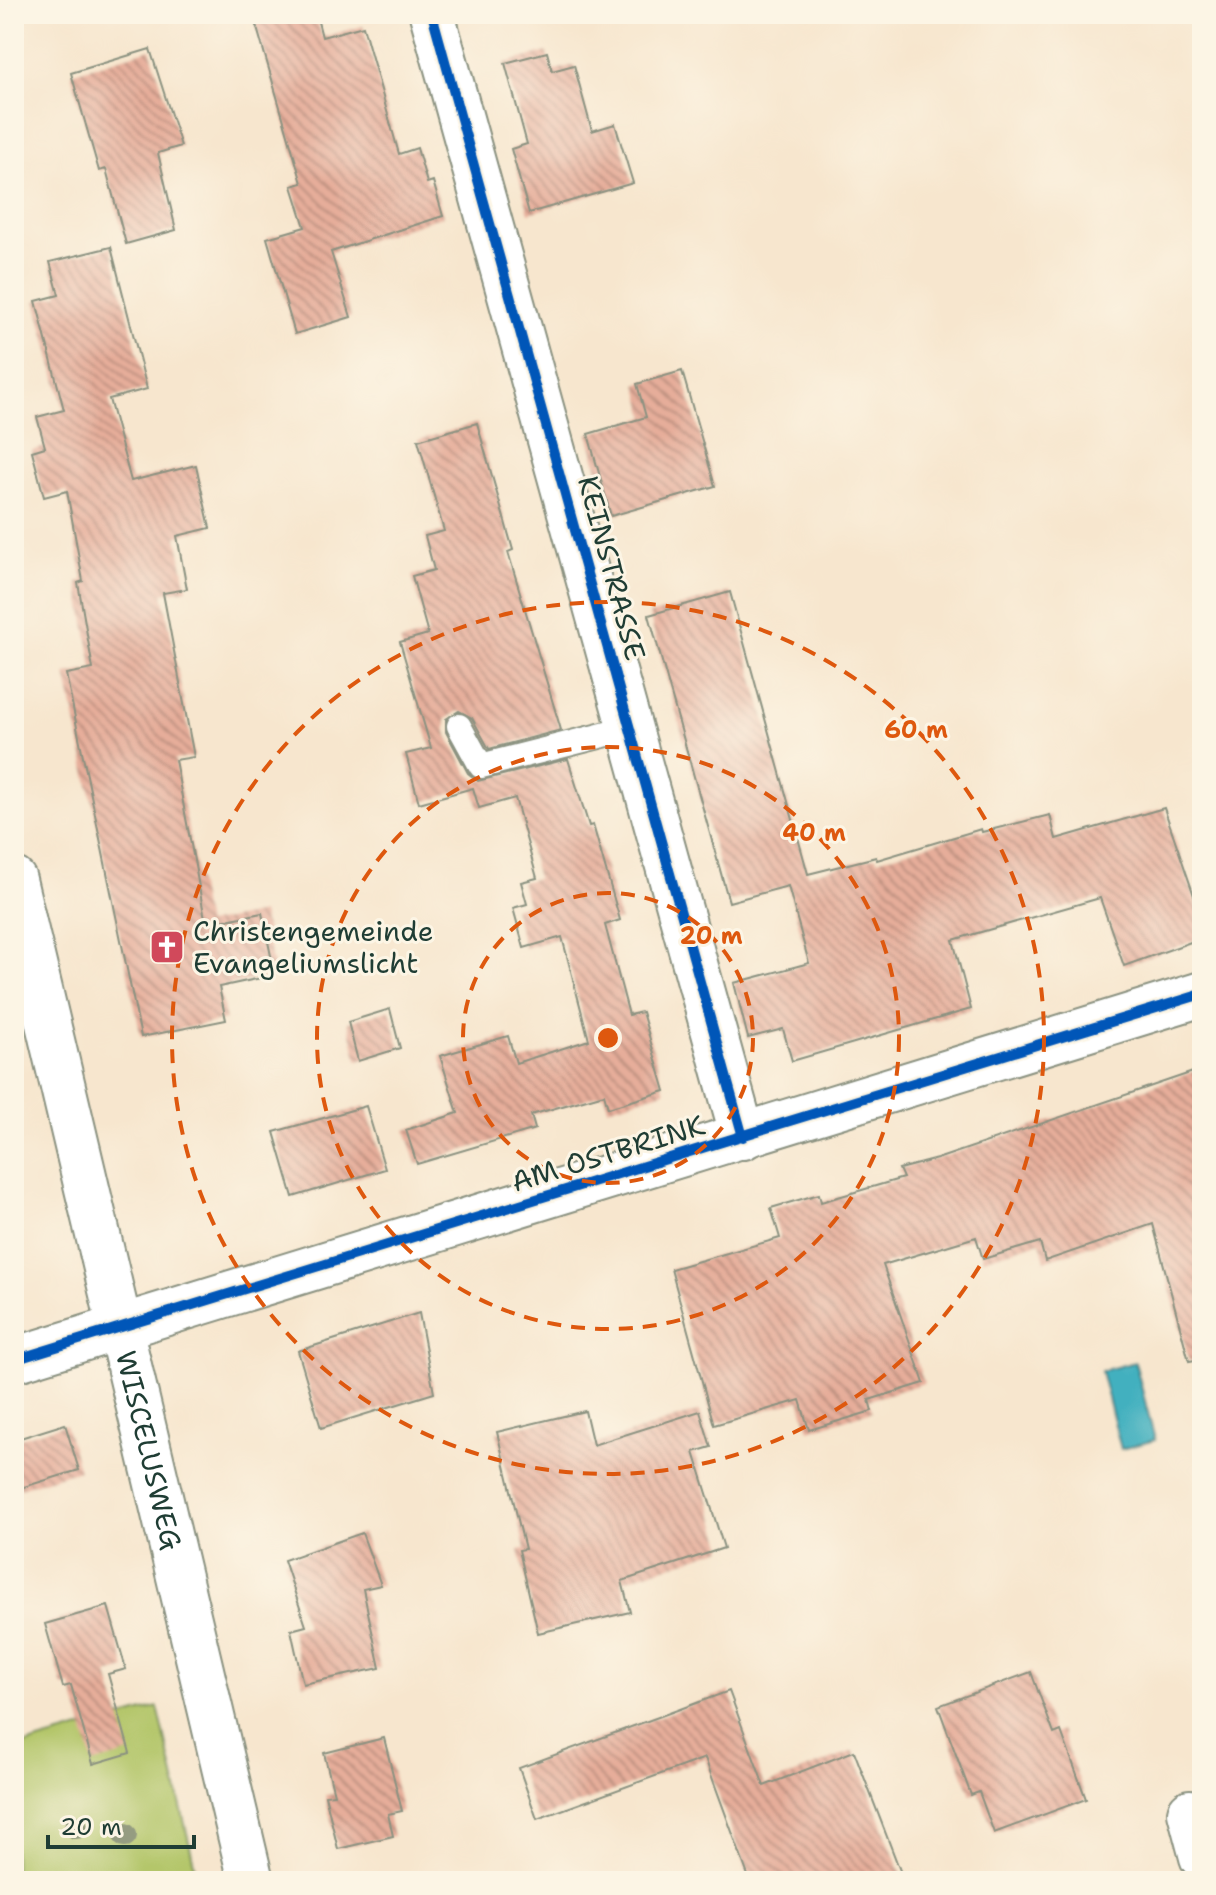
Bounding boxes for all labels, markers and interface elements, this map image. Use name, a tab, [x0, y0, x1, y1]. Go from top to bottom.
street label: KEINSTRASSE	[569, 471, 655, 665]
text: 60 m	[884, 714, 948, 746]
text: 40 m	[782, 817, 846, 849]
place label: Christengemeinde Evangeliumslicht	[193, 912, 434, 982]
text: 20 m	[679, 920, 743, 952]
church icon: Christengemeinde Evangeliumslicht	[148, 928, 186, 966]
centre of rings	[594, 1024, 622, 1052]
street label: AM OSTBRINK	[506, 1105, 710, 1201]
street label: WISCELUSWEG	[107, 1347, 191, 1554]
scale bar	[48, 1799, 194, 1849]
text: 20 m	[60, 1811, 122, 1843]

